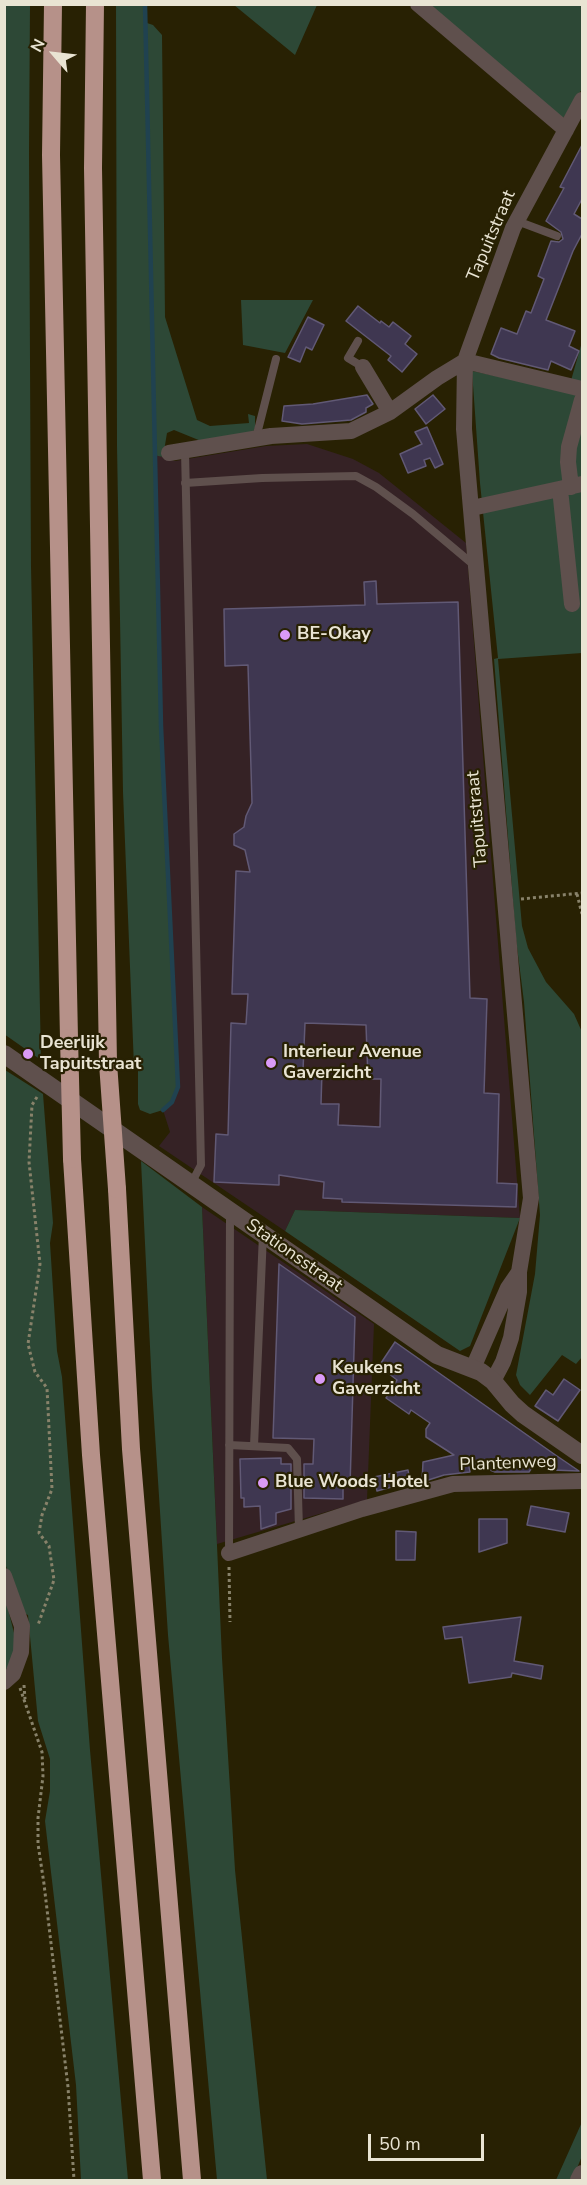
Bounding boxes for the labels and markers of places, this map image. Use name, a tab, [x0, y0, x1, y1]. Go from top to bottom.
place label: BE-Okay	[297, 624, 371, 646]
marker: BE-Okay	[278, 628, 292, 642]
place label: Deerlijk Tapuitstraat	[40, 1033, 142, 1076]
place label: Interieur Avenue Gaverzicht	[283, 1042, 422, 1084]
marker: Deerlijk Tapuitstraat	[21, 1047, 35, 1061]
marker: Interieur Avenue Gaverzicht	[264, 1056, 278, 1070]
place label: Keukens Gaverzicht	[332, 1358, 420, 1400]
marker: Keukens Gaverzicht	[313, 1372, 327, 1386]
place label: Blue Woods Hotel	[275, 1472, 429, 1494]
marker: Blue Woods Hotel	[256, 1476, 270, 1490]

